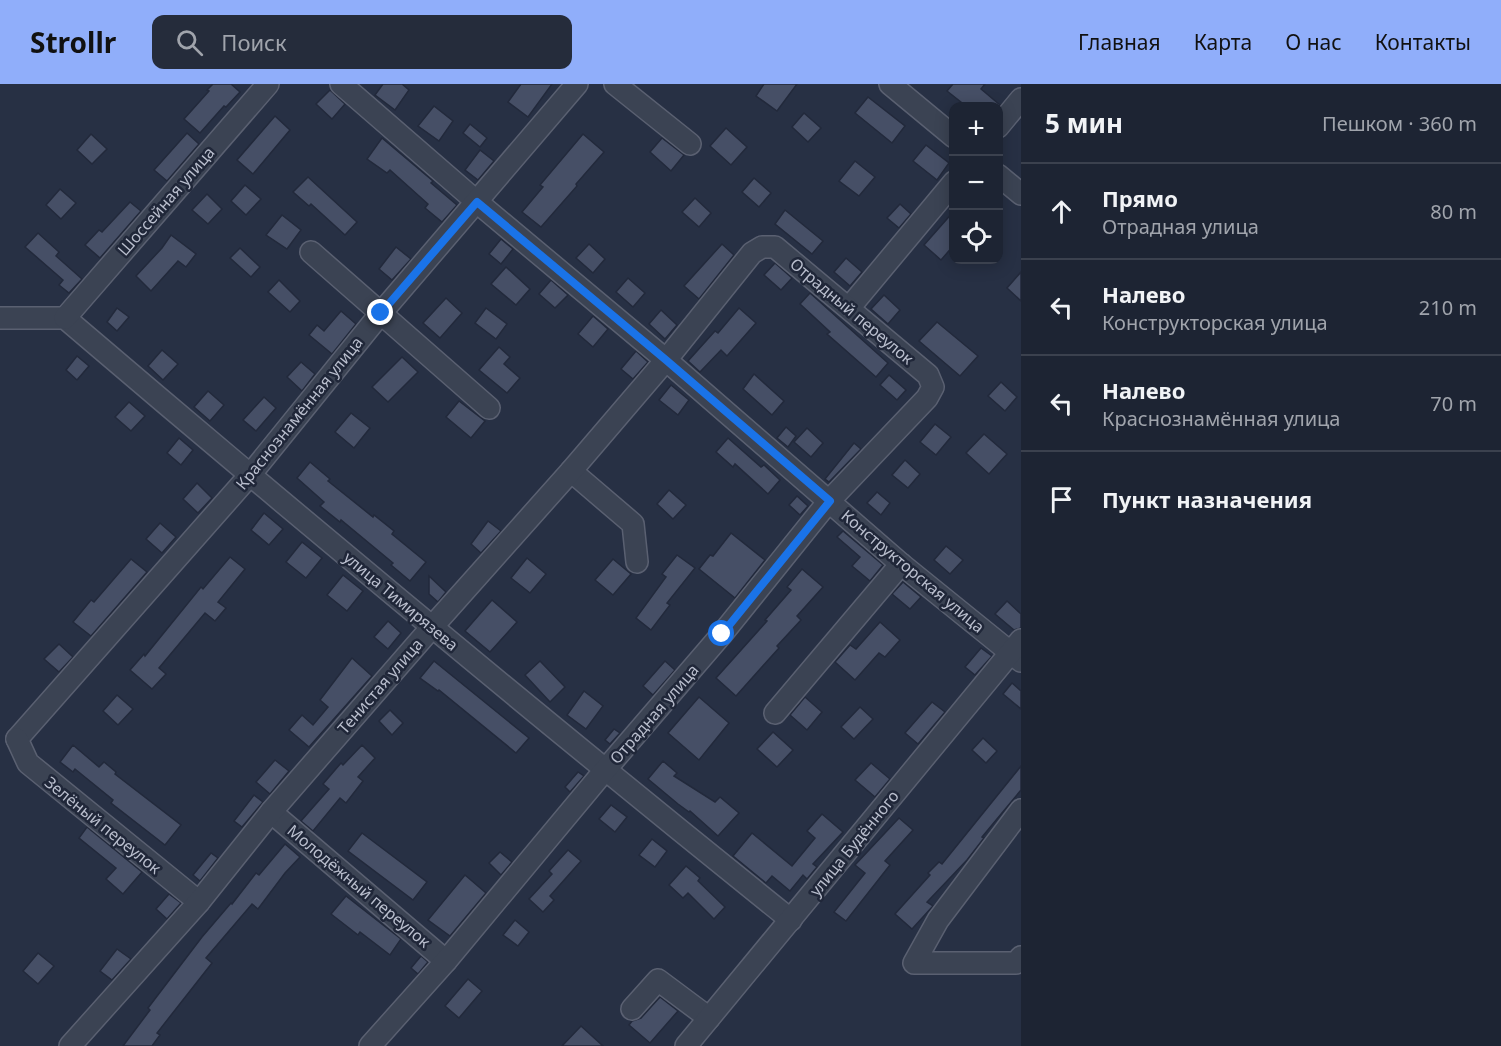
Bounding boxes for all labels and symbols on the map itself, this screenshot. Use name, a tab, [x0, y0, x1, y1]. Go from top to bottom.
street label: Шоссейная улица	[113, 142, 219, 260]
street label: Отрадный переулок	[785, 253, 919, 370]
route end	[367, 299, 393, 325]
street label: Краснознамённая улица	[230, 332, 368, 494]
street label: Конструкторская улица	[837, 505, 989, 637]
street label: улица Тимирязева	[339, 546, 463, 656]
route start	[708, 620, 734, 646]
street label: Тенистая улица	[332, 634, 428, 738]
street label: Отрадная улица	[605, 659, 703, 769]
street label: Зелёный переулок	[40, 771, 166, 879]
street label: улица Будённого	[804, 785, 904, 901]
street label: Молодёжный переулок	[283, 820, 436, 953]

